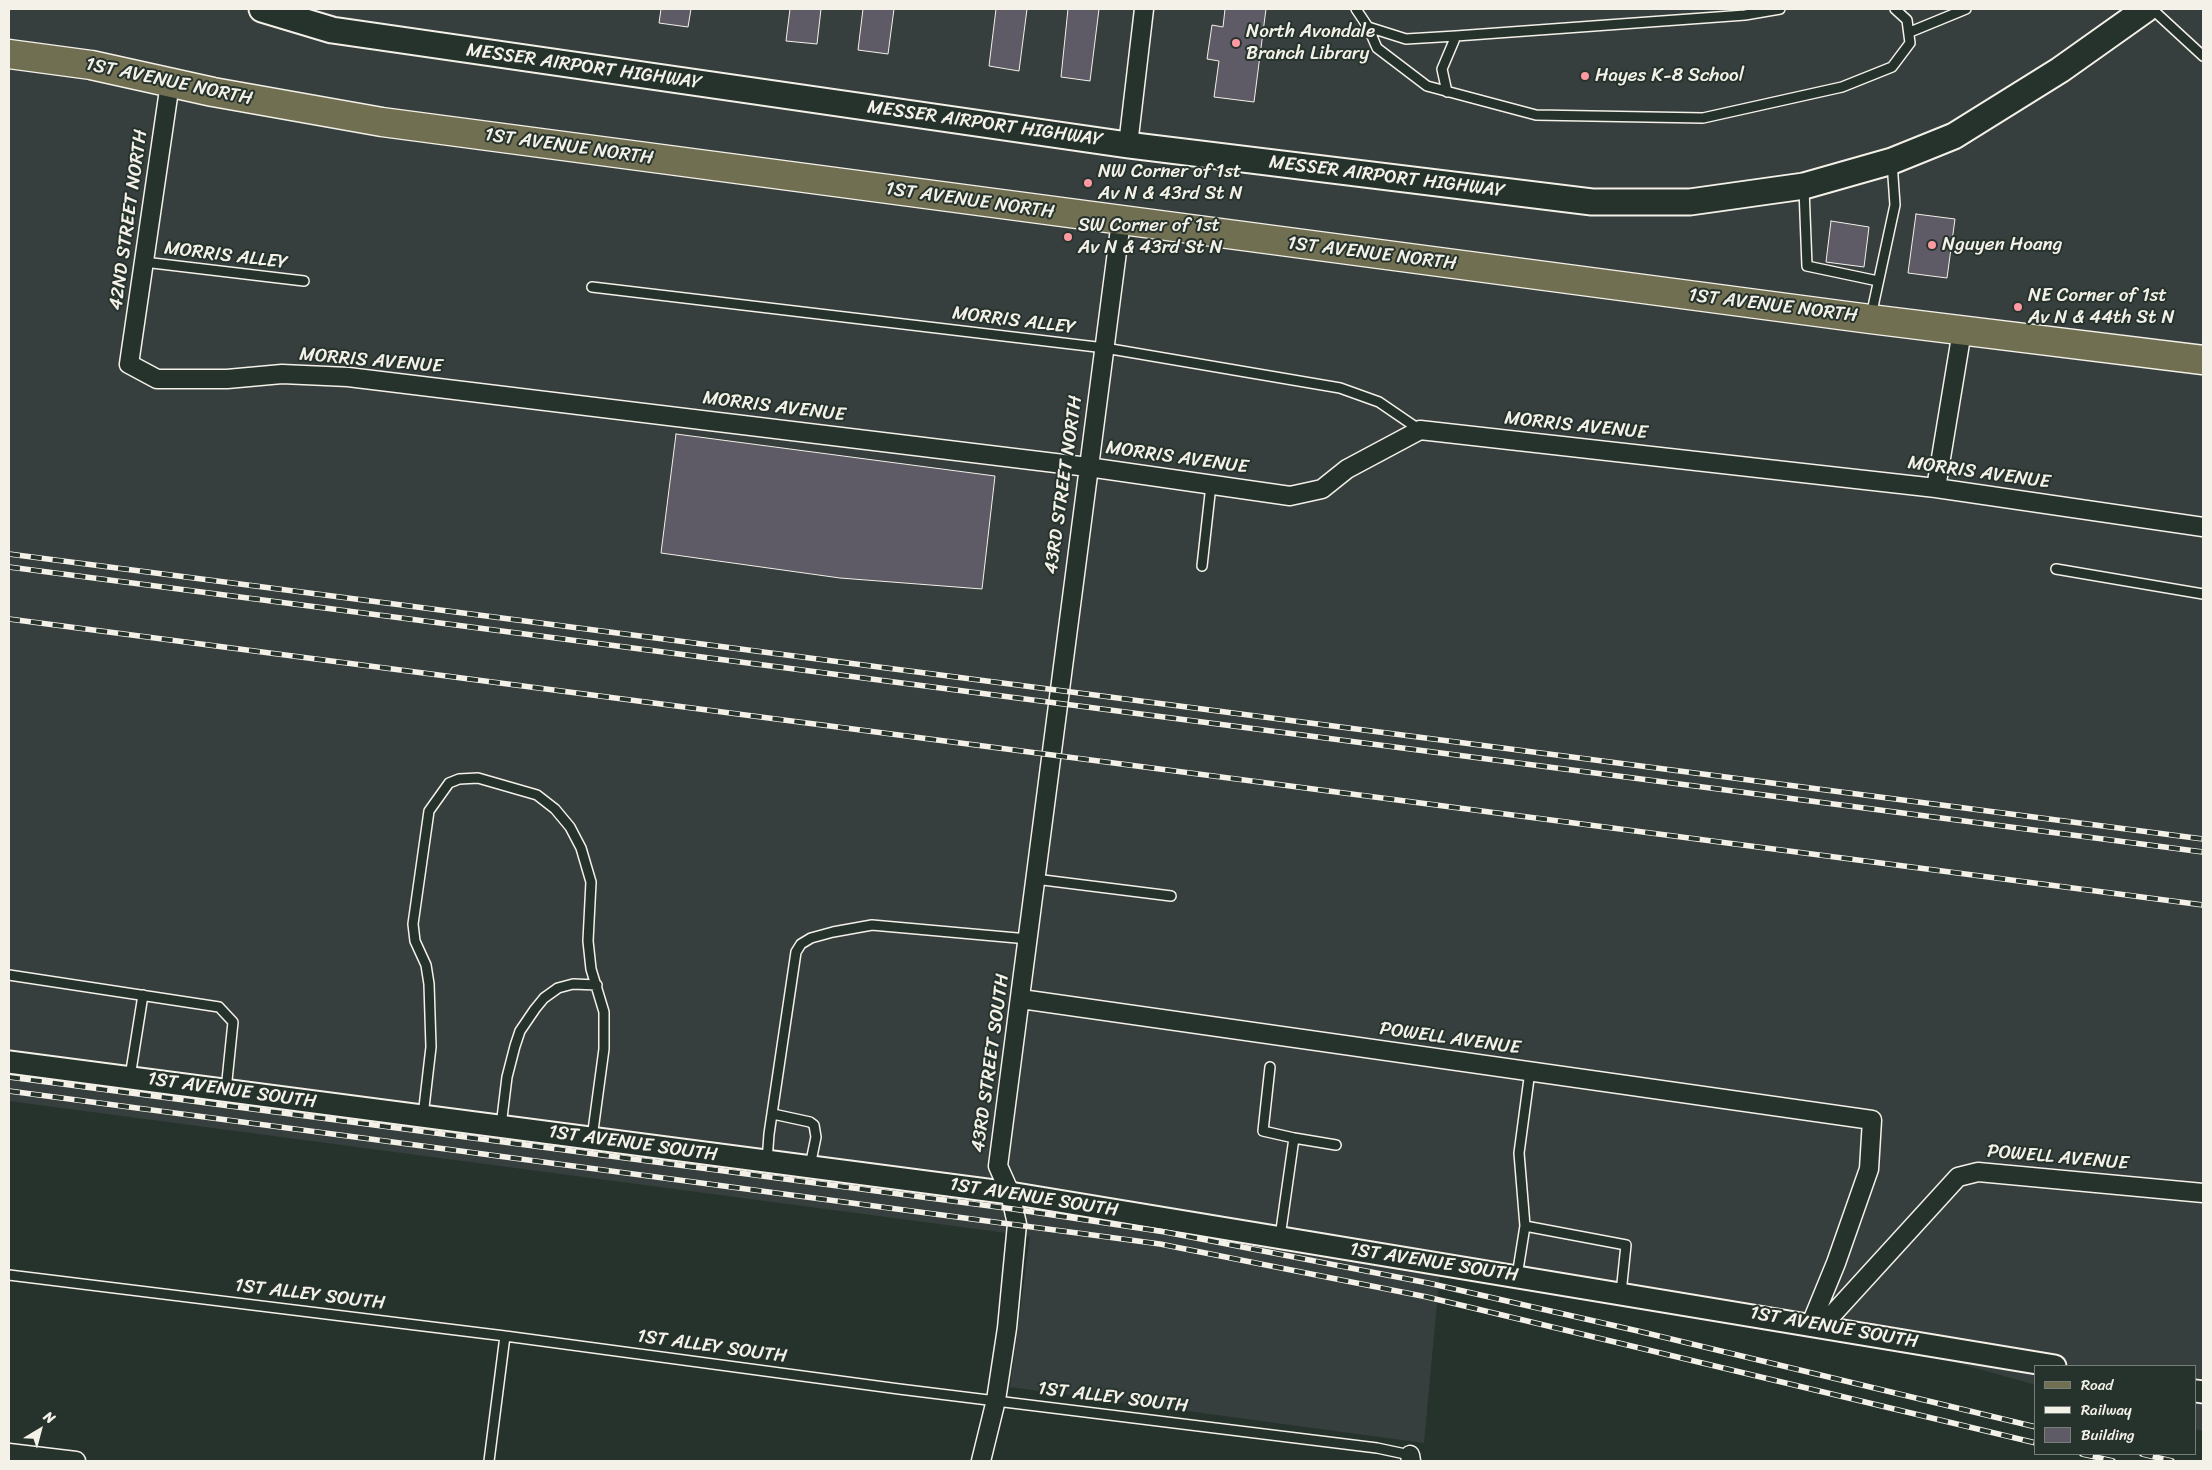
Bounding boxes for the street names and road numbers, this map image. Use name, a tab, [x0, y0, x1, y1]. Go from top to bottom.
street label: MESSER AIRPORT HIGHWAY	[465, 39, 703, 95]
street label: 1ST AVENUE NORTH	[83, 53, 255, 111]
street label: MESSER AIRPORT HIGHWAY	[866, 96, 1104, 152]
street label: 1ST AVENUE NORTH	[483, 124, 655, 170]
street label: 42ND STREET NORTH	[105, 128, 153, 312]
street label: MESSER AIRPORT HIGHWAY	[1268, 151, 1506, 203]
street label: 1ST AVENUE NORTH	[884, 178, 1056, 224]
street label: 1ST AVENUE NORTH	[1286, 232, 1458, 276]
street label: MORRIS ALLEY	[163, 237, 289, 275]
street label: 1ST AVENUE NORTH	[1687, 284, 1859, 328]
street label: MORRIS ALLEY	[951, 302, 1077, 340]
street label: MORRIS AVENUE	[298, 343, 444, 379]
street label: MORRIS AVENUE	[701, 387, 847, 427]
street label: 43RD STREET NORTH	[1040, 394, 1088, 576]
street label: MORRIS AVENUE	[1503, 407, 1649, 445]
street label: MORRIS AVENUE	[1104, 437, 1250, 479]
street label: MORRIS AVENUE	[1906, 452, 2052, 494]
street label: 43RD STREET SOUTH	[967, 972, 1015, 1154]
street label: POWELL AVENUE	[1378, 1018, 1522, 1060]
street label: 1ST AVENUE SOUTH	[146, 1068, 318, 1114]
street label: 1ST AVENUE SOUTH	[547, 1121, 719, 1167]
street label: POWELL AVENUE	[1986, 1140, 2130, 1176]
street label: 1ST AVENUE SOUTH	[948, 1173, 1120, 1223]
street label: 1ST AVENUE SOUTH	[1348, 1238, 1520, 1288]
street label: 1ST ALLEY SOUTH	[233, 1274, 387, 1316]
street label: 1ST AVENUE SOUTH	[1748, 1302, 1920, 1354]
street label: 1ST ALLEY SOUTH	[635, 1325, 789, 1369]
street label: 1ST ALLEY SOUTH	[1036, 1377, 1190, 1419]

